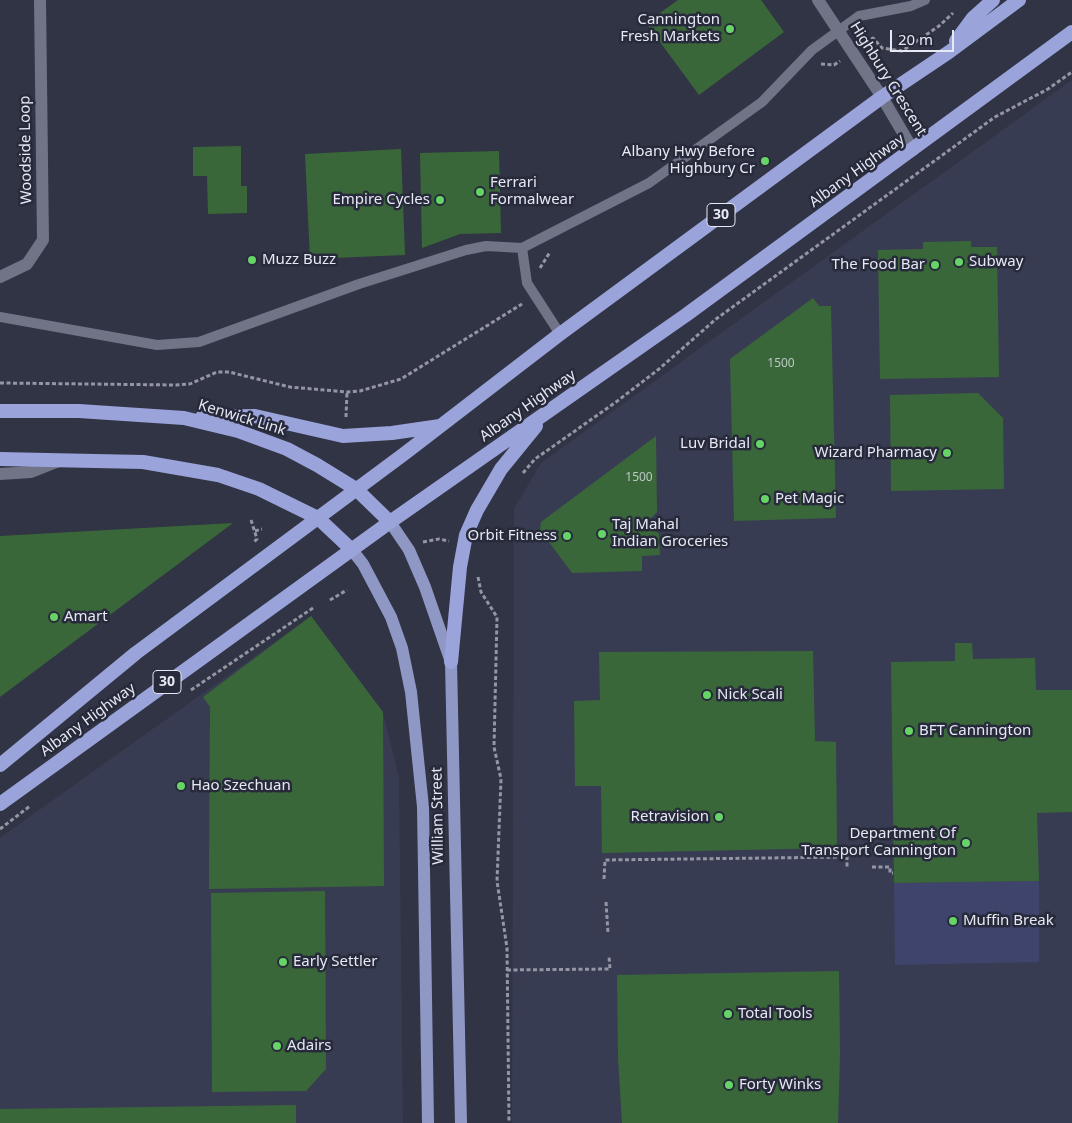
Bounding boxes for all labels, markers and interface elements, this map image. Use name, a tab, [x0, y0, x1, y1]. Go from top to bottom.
place label: Cannington Fresh Markets	[620, 11, 720, 46]
street label: Highbury Crescent	[846, 19, 930, 139]
scale bar	[892, 20, 956, 52]
marker: Cannington Fresh Markets	[724, 23, 736, 35]
text: 20 m	[898, 29, 933, 49]
street label: Woodside Loop	[16, 95, 36, 205]
street label: Albany Highway	[806, 130, 908, 212]
place label: Albany Hwy Before Highbury Cr	[622, 143, 755, 178]
marker: Albany Hwy Before Highbury Cr	[759, 155, 771, 167]
place label: Ferrari Formalwear	[490, 174, 574, 209]
marker: Ferrari Formalwear	[474, 186, 486, 198]
place label: Empire Cycles	[332, 191, 430, 209]
marker: Empire Cycles	[434, 194, 446, 206]
road number: 30	[707, 204, 735, 226]
place label: Muzz Buzz	[262, 251, 336, 269]
place label: Subway	[969, 253, 1023, 271]
marker: Muzz Buzz	[246, 254, 258, 266]
place label: The Food Bar	[832, 256, 925, 274]
marker: Subway	[953, 256, 965, 268]
marker: The Food Bar	[929, 259, 941, 271]
house number: 1500	[767, 357, 795, 371]
street label: Albany Highway	[476, 366, 580, 446]
street label: Kenwick Link	[196, 396, 288, 440]
place label: Luv Bridal	[680, 435, 750, 453]
marker: Luv Bridal	[754, 438, 766, 450]
place label: Wizard Pharmacy	[814, 444, 937, 462]
marker: Wizard Pharmacy	[941, 447, 953, 459]
house number: 1500	[625, 471, 653, 485]
place label: Pet Magic	[775, 490, 844, 508]
marker: Pet Magic	[759, 493, 771, 505]
place label: Taj Mahal Indian Groceries	[612, 516, 728, 551]
place label: Orbit Fitness	[468, 527, 557, 545]
marker: Taj Mahal Indian Groceries	[596, 528, 608, 540]
marker: Orbit Fitness	[561, 530, 573, 542]
place label: Amart	[64, 608, 108, 626]
marker: Amart	[48, 611, 60, 623]
road number: 30	[153, 670, 181, 694]
street label: Albany Highway	[37, 679, 139, 761]
place label: Nick Scali	[717, 686, 783, 704]
marker: Nick Scali	[701, 689, 713, 701]
place label: BFT Cannington	[919, 722, 1031, 740]
marker: BFT Cannington	[903, 725, 915, 737]
street label: William Street	[428, 767, 448, 865]
place label: Hao Szechuan	[191, 777, 291, 795]
marker: Hao Szechuan	[175, 780, 187, 792]
place label: Retravision	[631, 808, 709, 826]
marker: Retravision	[713, 811, 725, 823]
place label: Department Of Transport Cannington	[801, 825, 956, 860]
marker: Department Of Transport Cannington	[960, 837, 972, 849]
place label: Muffin Break	[963, 912, 1054, 930]
marker: Muffin Break	[947, 915, 959, 927]
place label: Early Settler	[293, 953, 377, 971]
marker: Early Settler	[277, 956, 289, 968]
place label: Total Tools	[738, 1005, 812, 1023]
marker: Total Tools	[722, 1008, 734, 1020]
place label: Adairs	[287, 1037, 331, 1055]
marker: Adairs	[271, 1040, 283, 1052]
place label: Forty Winks	[739, 1076, 821, 1094]
marker: Forty Winks	[723, 1079, 735, 1091]

